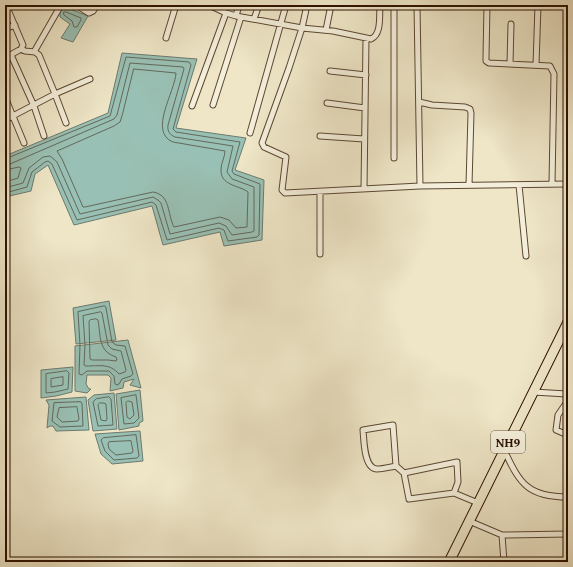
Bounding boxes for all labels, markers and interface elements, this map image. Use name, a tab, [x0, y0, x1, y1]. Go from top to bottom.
road number: NH9	[491, 431, 525, 453]

